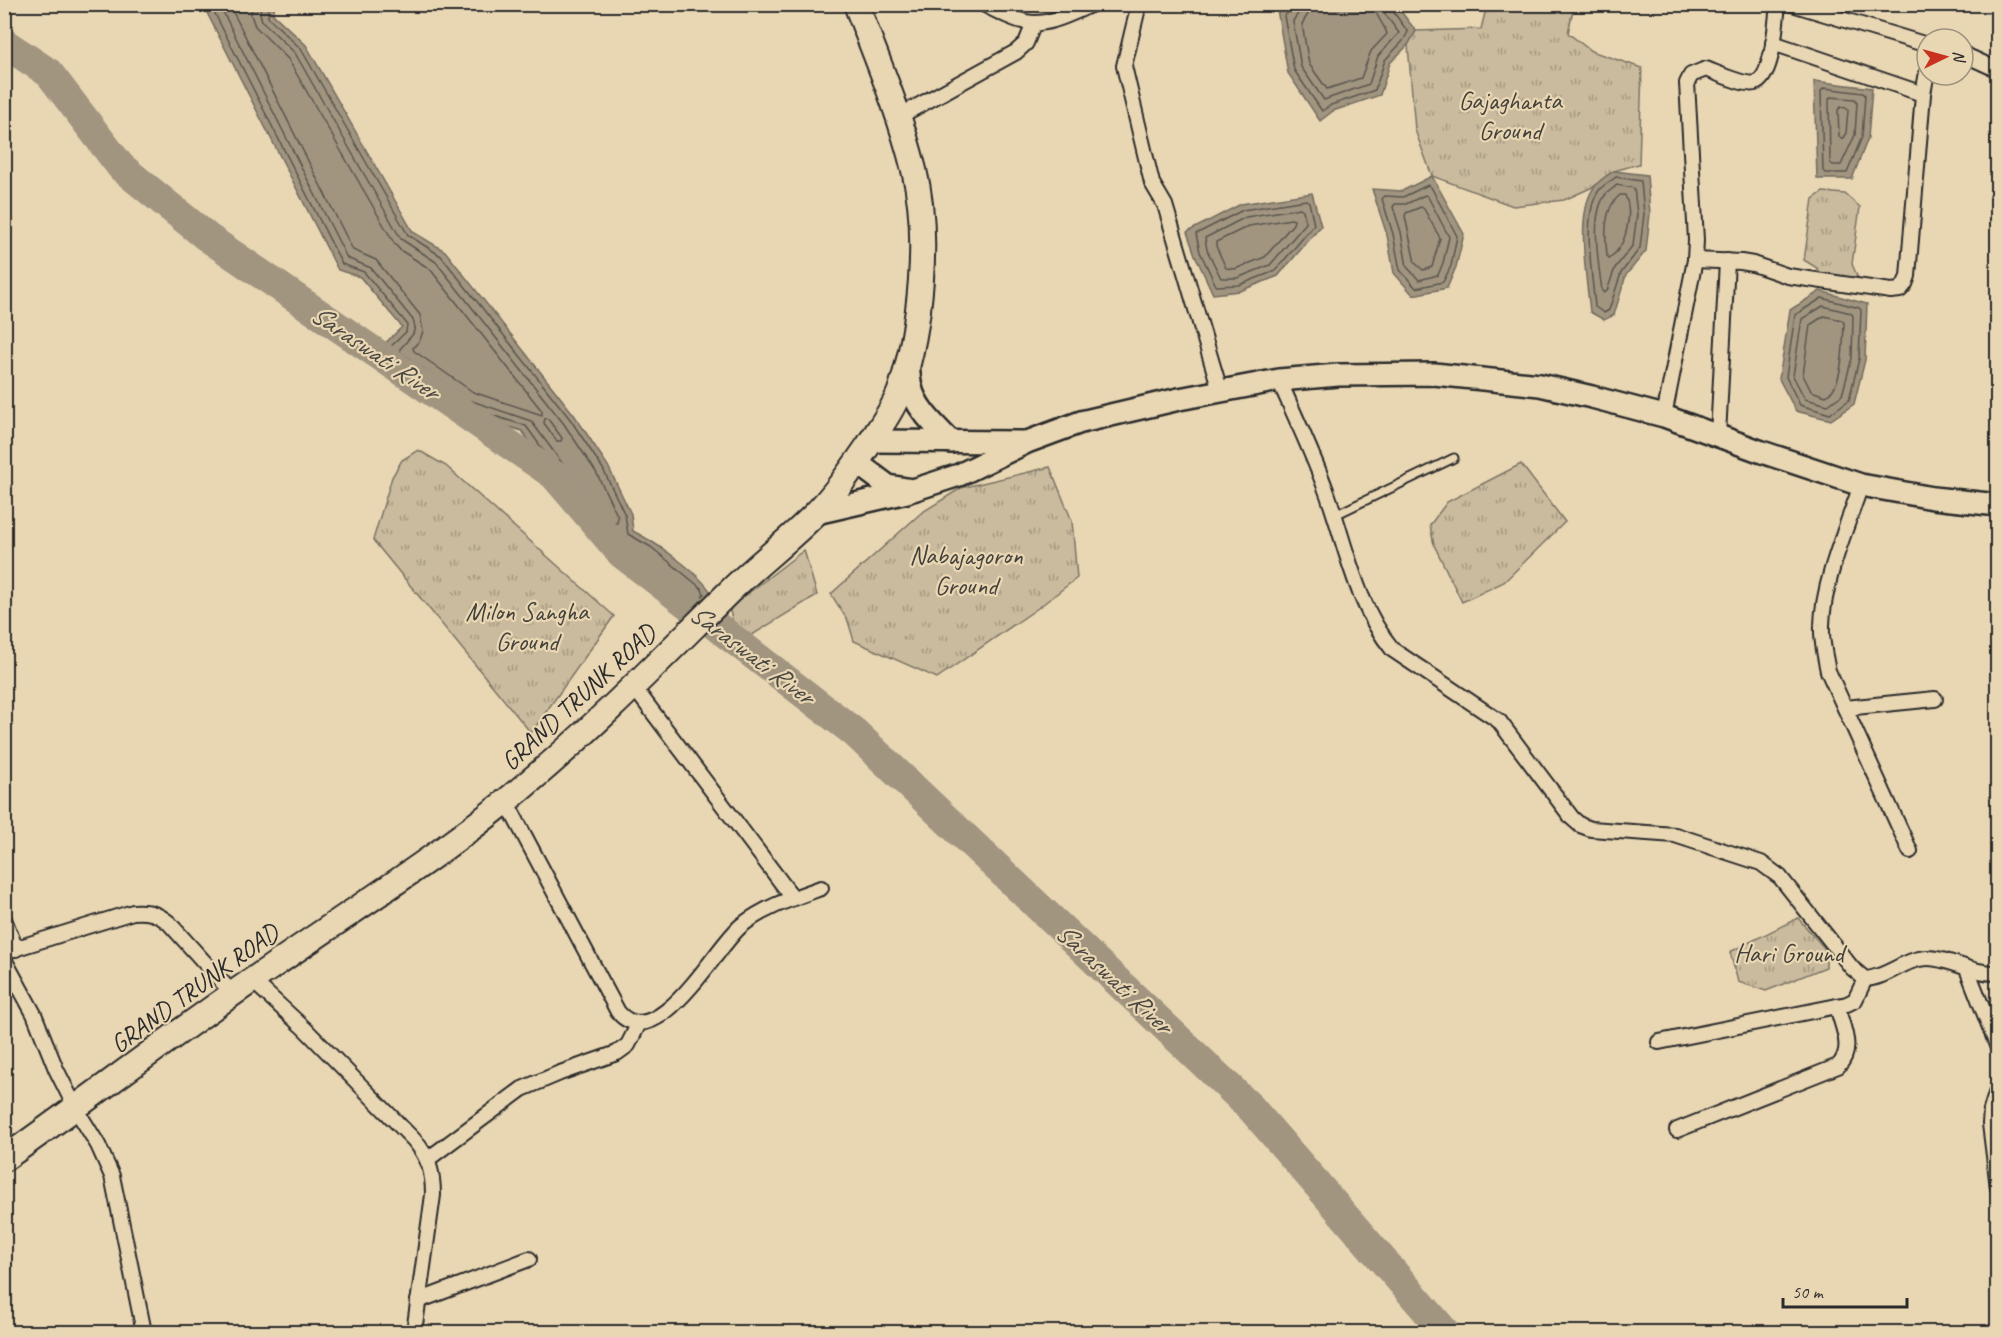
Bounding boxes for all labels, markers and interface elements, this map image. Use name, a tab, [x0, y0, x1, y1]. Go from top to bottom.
north arrow	[1915, 27, 1975, 87]
text: N	[1949, 50, 1970, 65]
park label: Gajaghanta Ground	[1458, 84, 1563, 147]
water label: Saraswati River	[305, 297, 449, 410]
park label: Nabajagoron Ground	[909, 539, 1023, 602]
park label: Milon Sangha Ground	[466, 595, 590, 658]
water label: Saraswati River	[683, 596, 824, 714]
street label: GRAND TRUNK ROAD	[494, 616, 664, 778]
street label: GRAND TRUNK ROAD	[104, 915, 286, 1060]
water label: Saraswati River	[1049, 915, 1183, 1043]
park label: Hari Ground	[1734, 937, 1848, 970]
scale bar	[1783, 1271, 1908, 1309]
text: 50 m	[1792, 1281, 1825, 1303]

